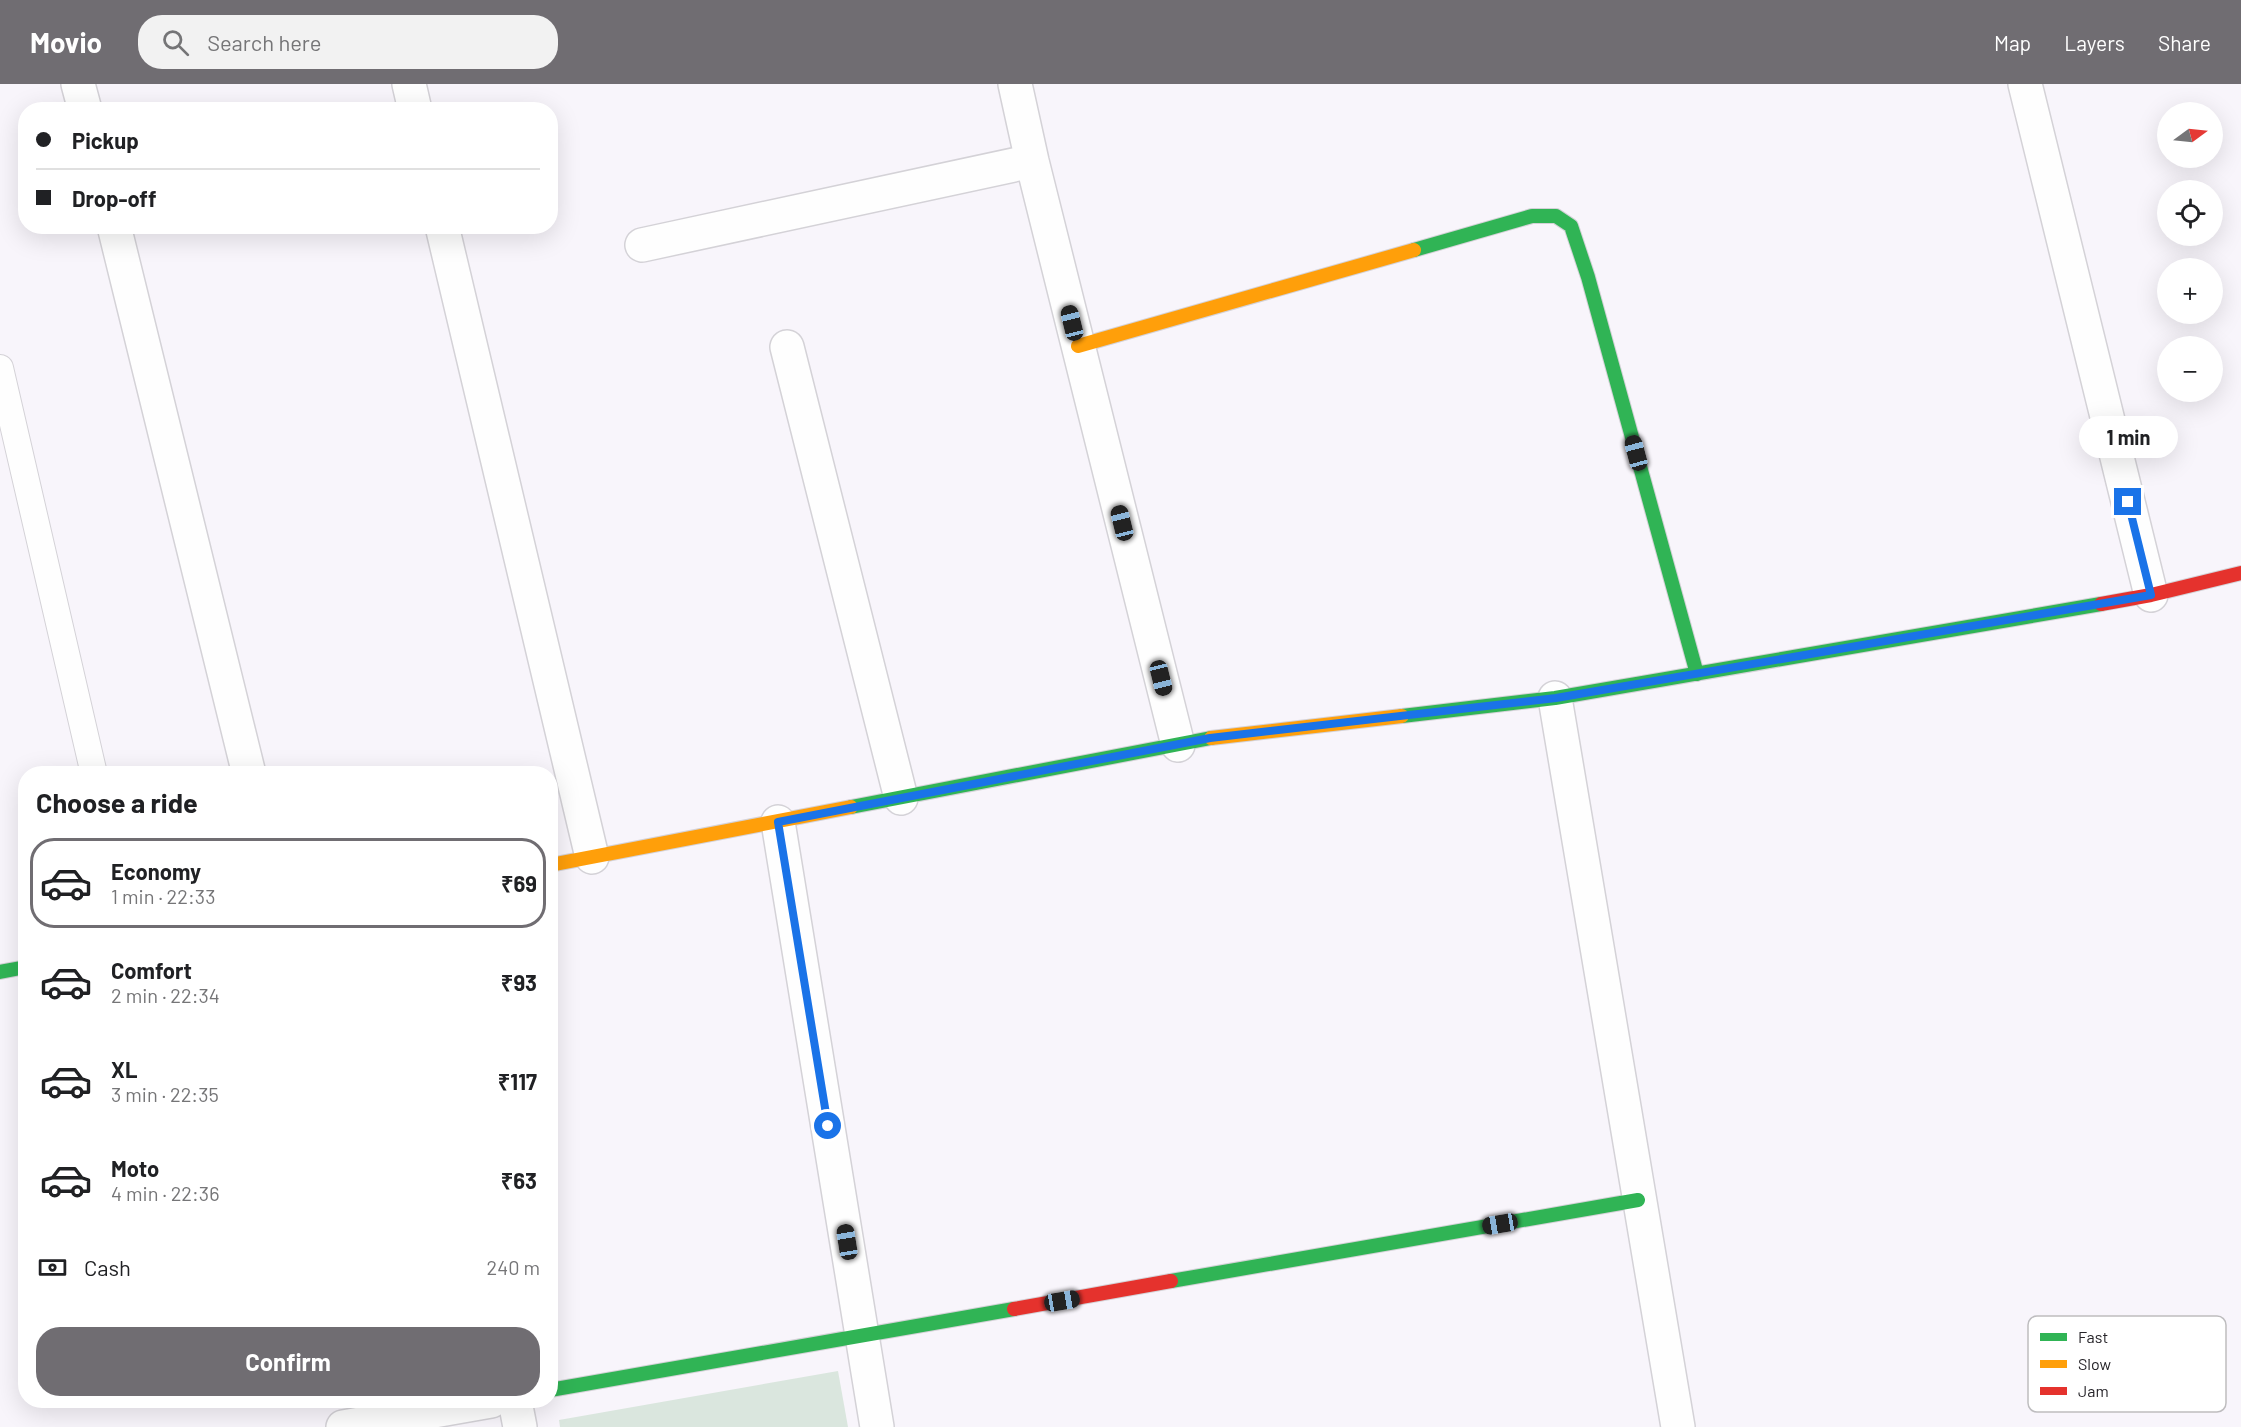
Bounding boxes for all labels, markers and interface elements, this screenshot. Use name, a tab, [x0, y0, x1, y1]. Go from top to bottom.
search box	[138, 15, 558, 69]
text: Movio	[30, 25, 102, 59]
icon: search	[159, 26, 192, 59]
text: Search here	[207, 29, 322, 55]
text: Map	[1994, 30, 2031, 55]
text: Layers	[2064, 30, 2125, 55]
text: Share	[2158, 30, 2211, 55]
north arrow	[2157, 102, 2223, 168]
map controls	[2157, 102, 2223, 402]
text: Pickup	[72, 127, 139, 153]
button: locate	[2157, 180, 2223, 246]
text: Drop-off	[72, 185, 156, 211]
button: +	[2157, 258, 2223, 324]
car	[1059, 303, 1085, 343]
button: −	[2157, 336, 2223, 402]
callout: 1 min	[2078, 415, 2178, 457]
text: 1 min	[2107, 425, 2150, 449]
car	[1623, 433, 1649, 473]
route end	[2114, 488, 2141, 515]
car	[1109, 503, 1135, 543]
car	[1148, 658, 1174, 698]
text: Choose a ride	[36, 786, 198, 818]
icon: car	[39, 856, 93, 910]
text: Economy	[111, 858, 201, 884]
text: ₹69	[501, 870, 537, 896]
text: 1 min · 22:33	[111, 884, 215, 908]
icon: car	[39, 955, 93, 1009]
text: Comfort	[111, 957, 192, 983]
text: ₹93	[501, 969, 537, 995]
text: 2 min · 22:34	[111, 983, 220, 1007]
icon: car	[39, 1054, 93, 1108]
text: XL	[111, 1056, 137, 1082]
text: ₹117	[498, 1068, 537, 1094]
text: 3 min · 22:35	[111, 1082, 219, 1106]
route start	[814, 1112, 841, 1139]
icon: car	[39, 1153, 93, 1207]
text: Moto	[111, 1155, 159, 1181]
text: ₹63	[501, 1167, 537, 1193]
text: 4 min · 22:36	[111, 1181, 219, 1205]
car	[1481, 1212, 1519, 1236]
car	[835, 1223, 859, 1261]
icon: cash	[36, 1251, 69, 1284]
text: Cash	[84, 1254, 131, 1280]
text: 240 m	[486, 1255, 540, 1279]
car	[1043, 1289, 1081, 1313]
legend	[2028, 1316, 2226, 1412]
button: Confirm	[36, 1327, 540, 1396]
text: Fast	[2078, 1327, 2108, 1346]
text: Slow	[2078, 1354, 2111, 1373]
text: Jam	[2078, 1381, 2109, 1400]

